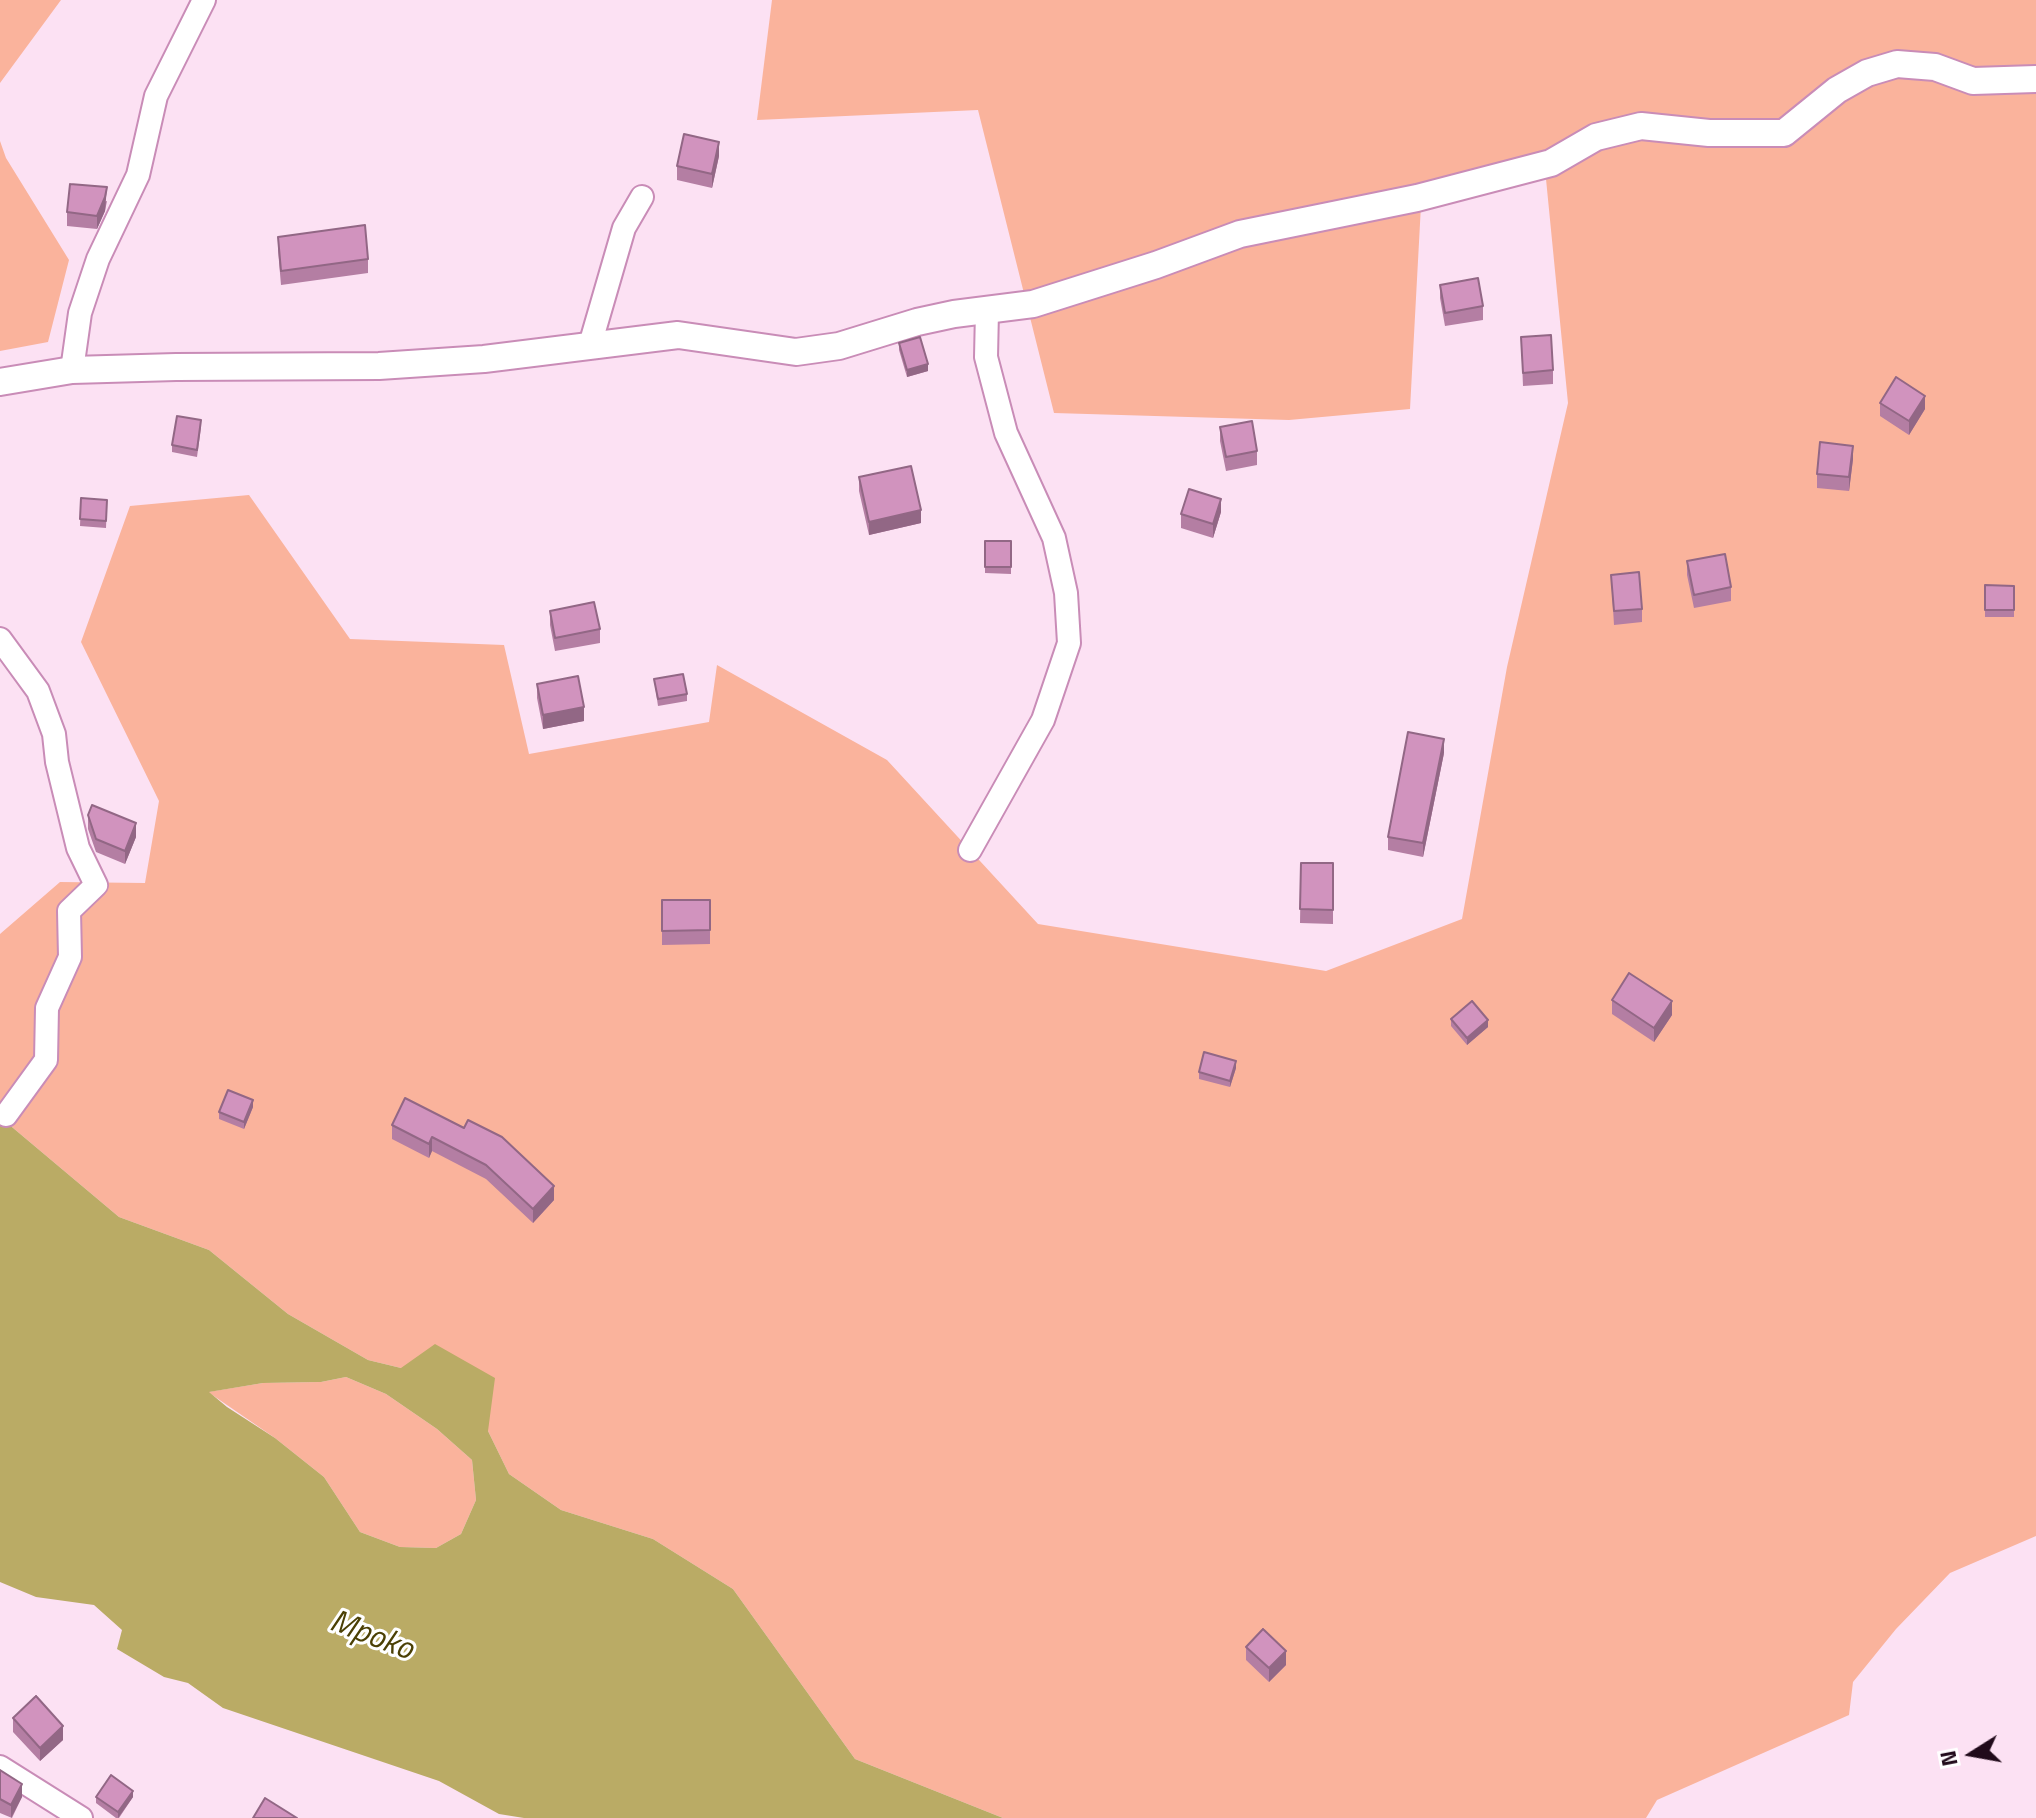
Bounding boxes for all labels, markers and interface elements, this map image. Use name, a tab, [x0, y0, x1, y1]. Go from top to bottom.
water label: Mpoko	[324, 1604, 418, 1670]
north arrow	[1932, 1714, 2012, 1794]
text: N	[1930, 1748, 1967, 1769]

